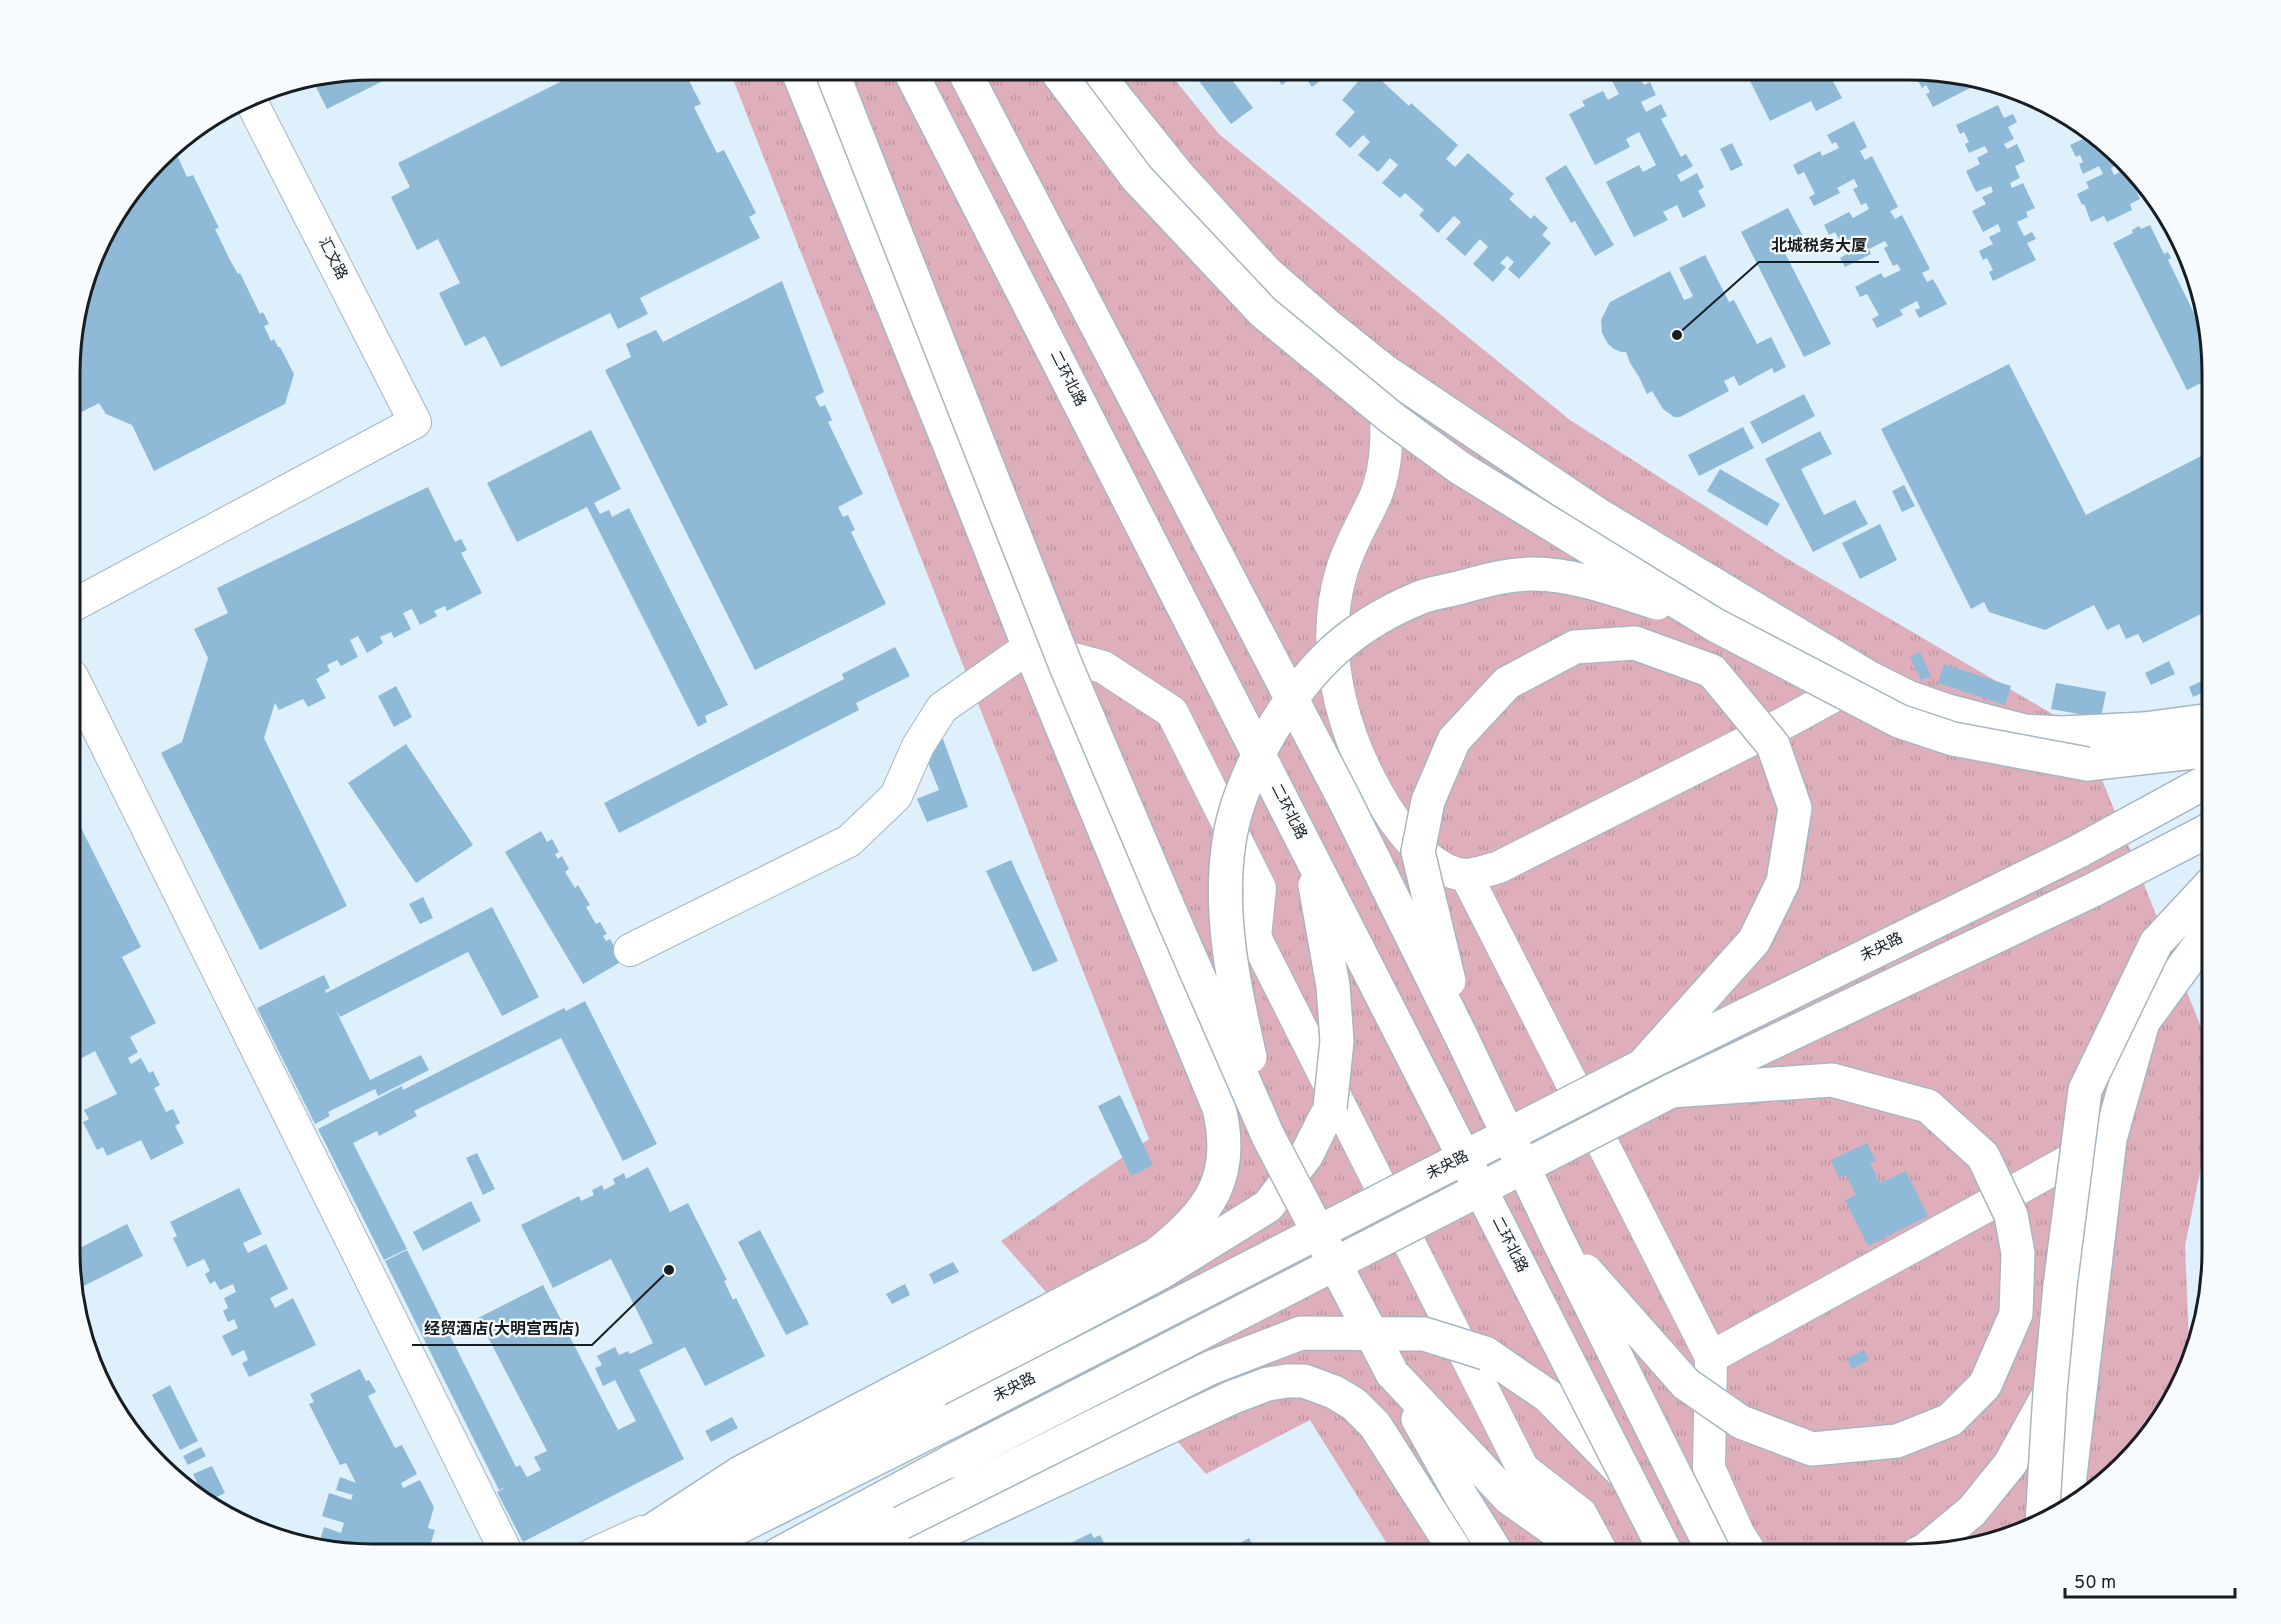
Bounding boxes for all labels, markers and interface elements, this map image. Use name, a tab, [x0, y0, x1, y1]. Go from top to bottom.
callout: 北城税务大厦	[1759, 228, 1879, 262]
street label: 汇文路	[313, 235, 351, 283]
text: 北城税务大厦	[1771, 236, 1867, 257]
street label: 二环北路	[1045, 347, 1090, 410]
street label: 二环北路	[1266, 780, 1311, 843]
street label: 未央路	[1858, 930, 1906, 966]
street label: 未央路	[1424, 1147, 1472, 1185]
street label: 二环北路	[1487, 1213, 1532, 1276]
callout: 经贸酒店(大明宫西店)	[412, 1311, 592, 1345]
text: 经贸酒店(大明宫西店)	[424, 1320, 580, 1340]
street label: 未央路	[991, 1369, 1039, 1407]
scale bar	[2065, 1561, 2234, 1599]
text: 50 m	[2074, 1572, 2116, 1595]

